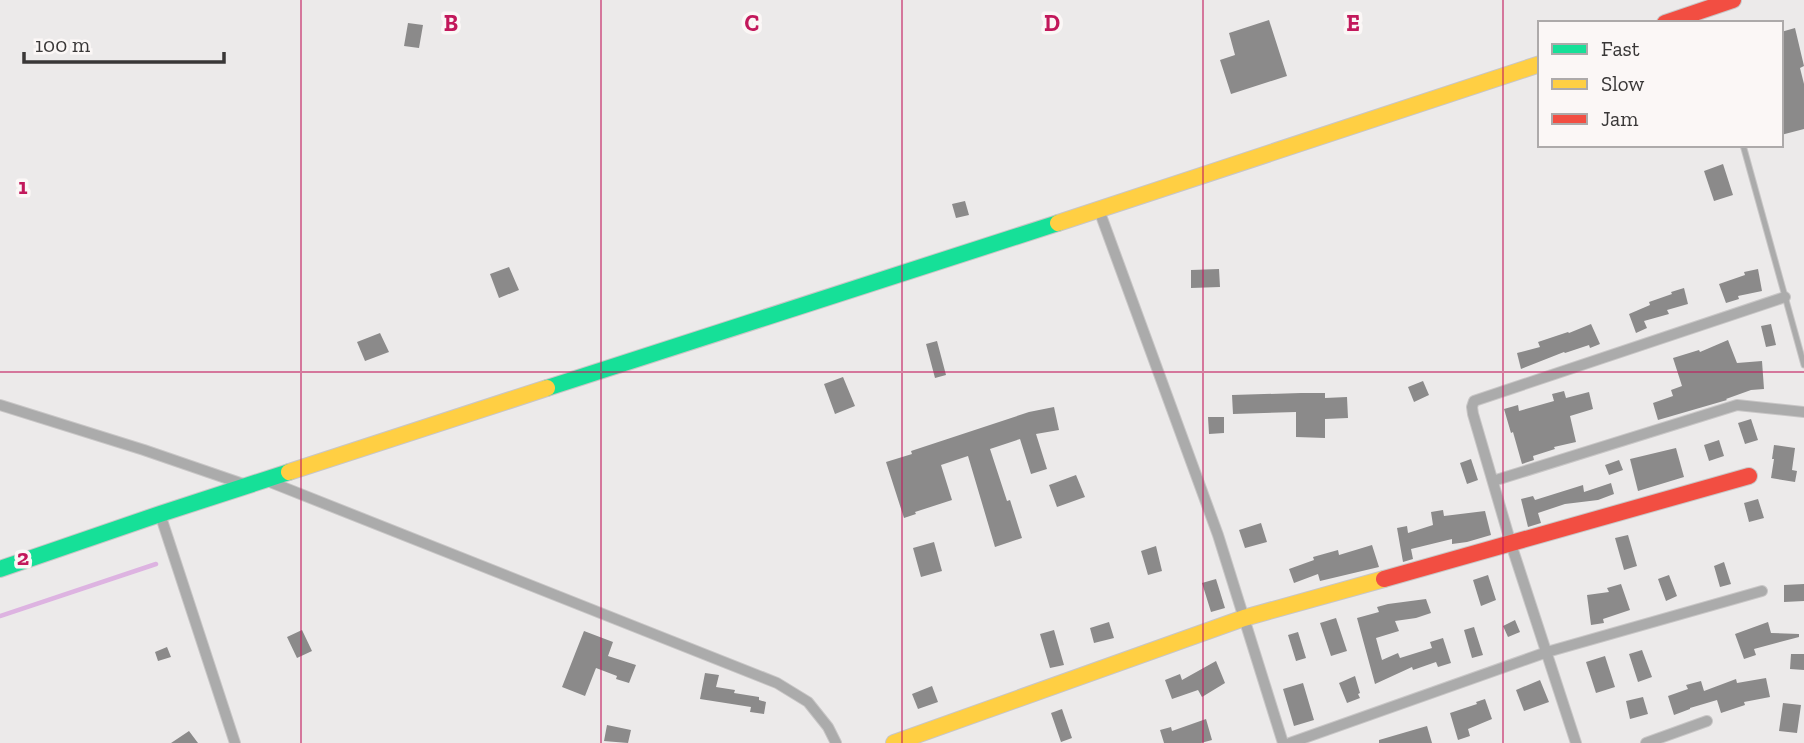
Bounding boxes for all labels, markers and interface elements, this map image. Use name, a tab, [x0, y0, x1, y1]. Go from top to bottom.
text: B	[444, 9, 458, 37]
text: C	[745, 9, 759, 37]
text: D	[1044, 9, 1060, 37]
text: E	[1346, 9, 1360, 37]
scale bar	[24, 21, 224, 65]
legend	[1538, 21, 1783, 147]
text: 100 m	[35, 32, 90, 57]
text: Fast	[1601, 36, 1640, 61]
text: Slow	[1601, 71, 1644, 96]
text: Jam	[1601, 106, 1638, 131]
text: 1	[18, 172, 28, 200]
text: 2	[17, 543, 29, 571]

